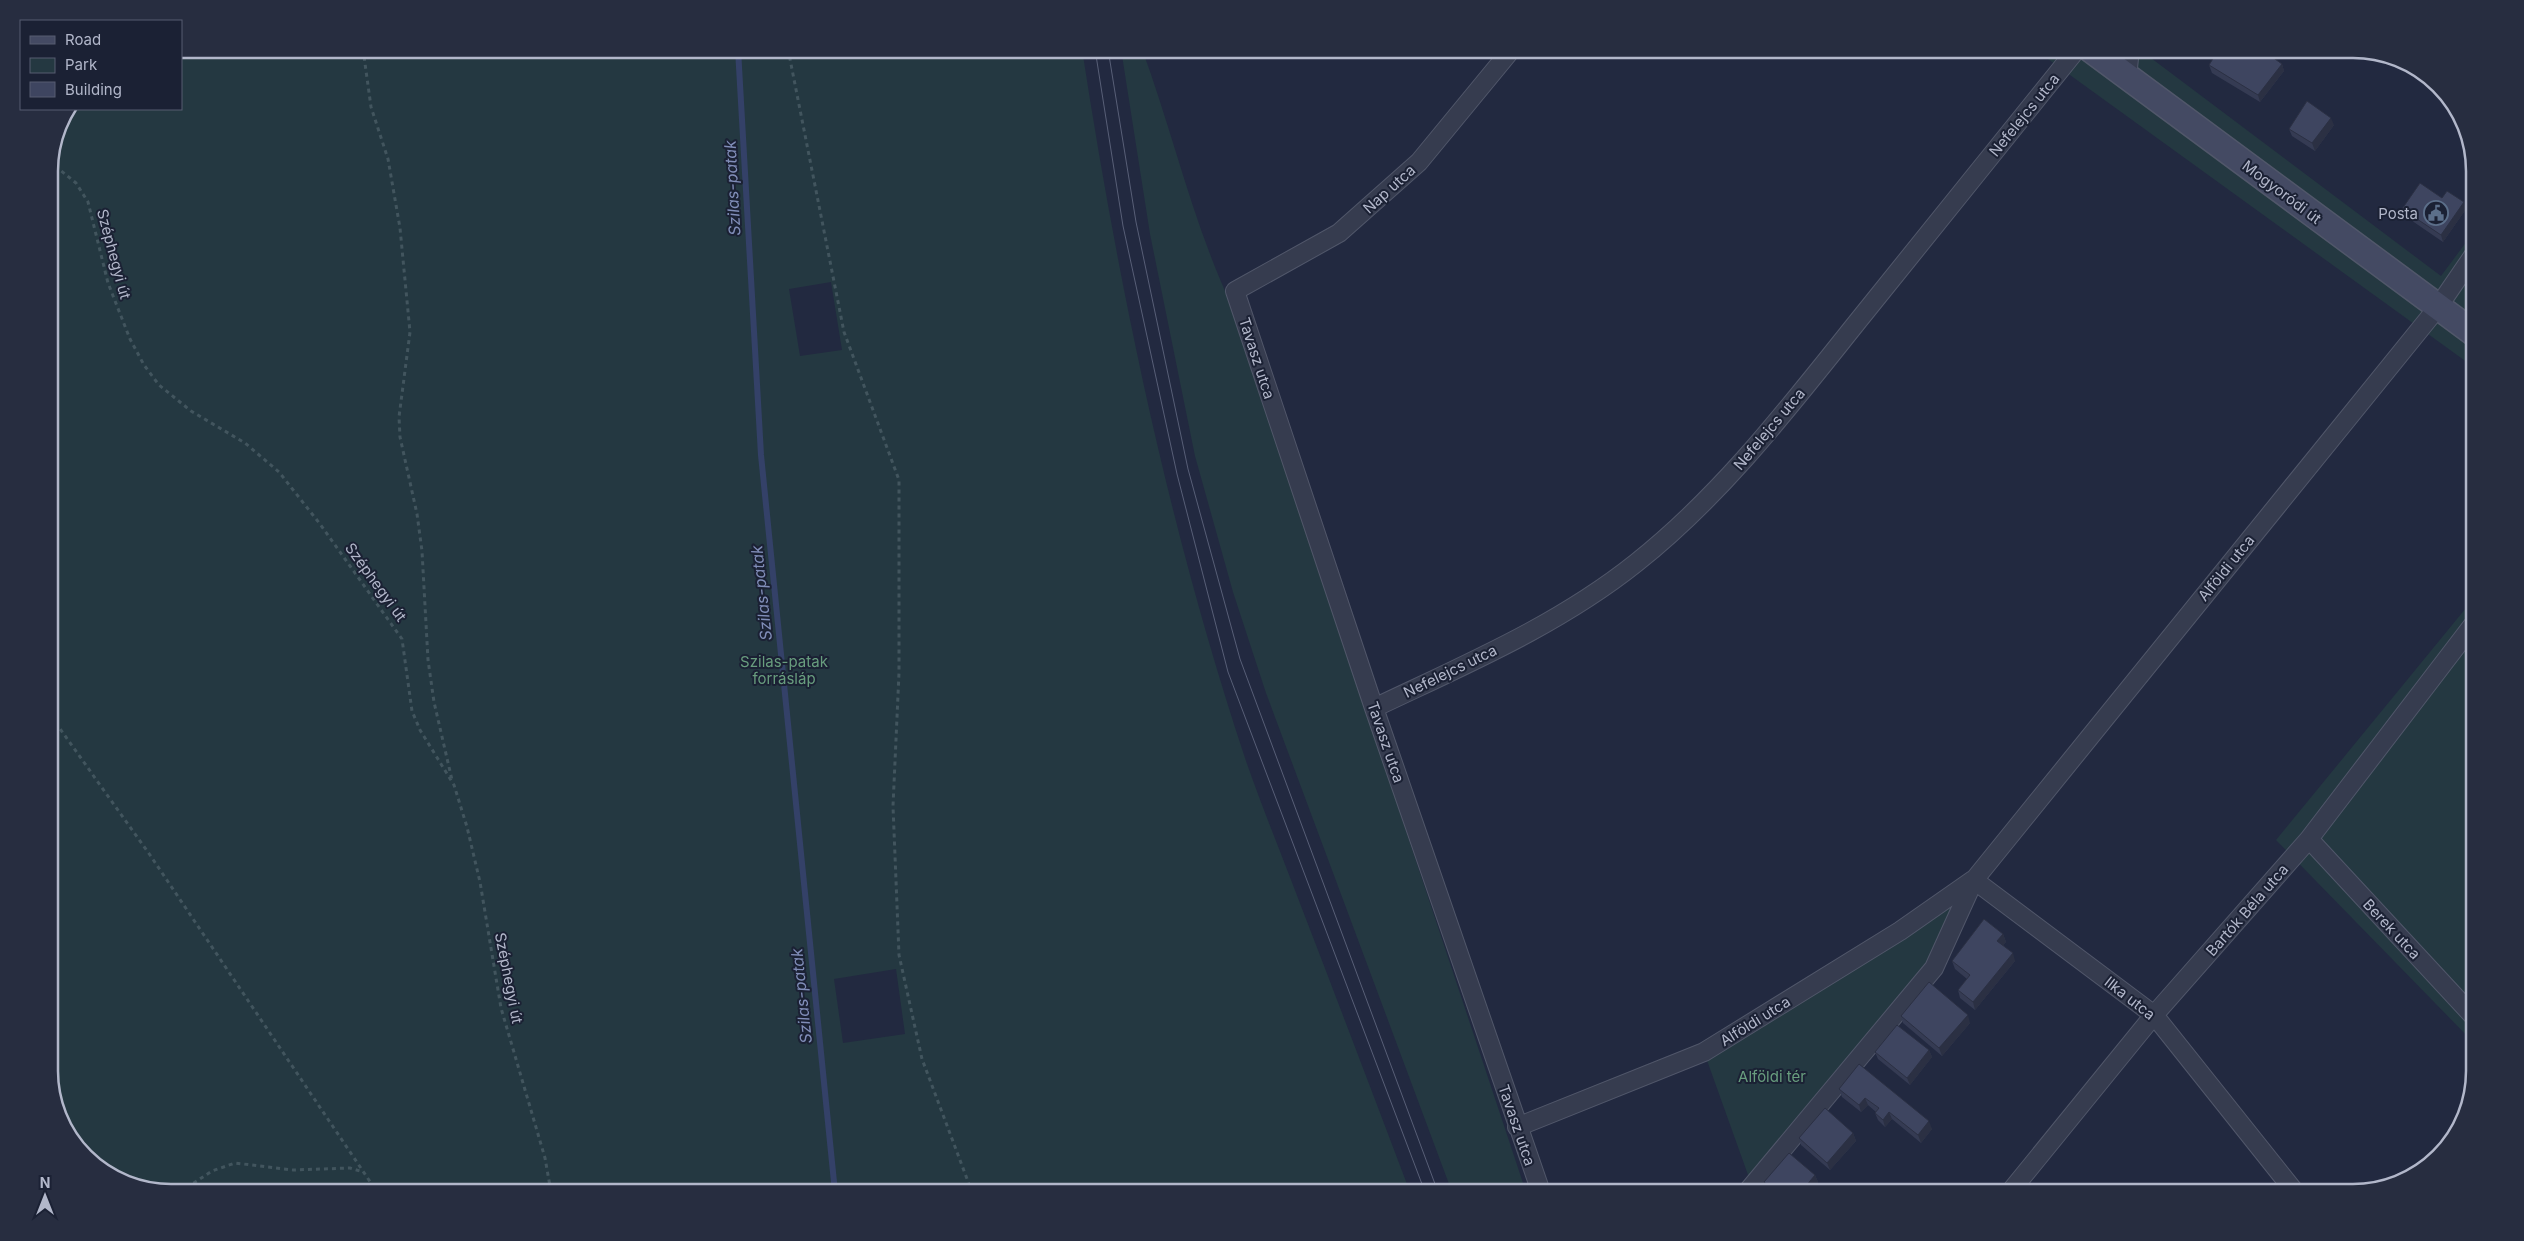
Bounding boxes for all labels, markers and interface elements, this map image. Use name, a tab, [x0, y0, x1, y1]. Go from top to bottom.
legend	[20, 20, 182, 110]
text: Road	[65, 30, 101, 49]
text: Park	[65, 55, 98, 74]
street label: Nefelejcs utca	[1985, 70, 2063, 160]
text: Building	[65, 80, 122, 99]
water label: Szilas-patak	[719, 139, 744, 236]
street label: Mogyoródi út	[2239, 156, 2325, 228]
street label: Nap utca	[1359, 161, 1419, 217]
public building icon: Posta	[2423, 200, 2449, 226]
place label: Posta	[2378, 204, 2418, 223]
street label: Széphegyi út	[93, 207, 135, 301]
street label: Tavasz utca	[1235, 315, 1279, 401]
street label: Nefelejcs utca	[1729, 384, 1809, 474]
street label: Alföldi utca	[2194, 531, 2258, 605]
street label: Széphegyi út	[341, 539, 411, 625]
water label: Szilas-patak	[746, 544, 776, 642]
street label: Nefelejcs utca	[1400, 640, 1500, 702]
park label: Szilas-patak forrásláp	[740, 652, 829, 688]
street label: Tavasz utca	[1363, 699, 1409, 785]
street label: Bartók Béla utca	[2202, 860, 2292, 960]
street label: Berek utca	[2359, 895, 2425, 963]
street label: Széphegyi út	[491, 931, 527, 1025]
water label: Szilas-patak	[786, 947, 816, 1045]
street label: Ilka utca	[2101, 972, 2159, 1024]
street label: Alföldi utca	[1716, 992, 1794, 1050]
park label: Alföldi tér	[1738, 1067, 1806, 1086]
street label: Tavasz utca	[1494, 1082, 1540, 1168]
north arrow	[20, 1171, 70, 1221]
text: N	[40, 1174, 50, 1191]

